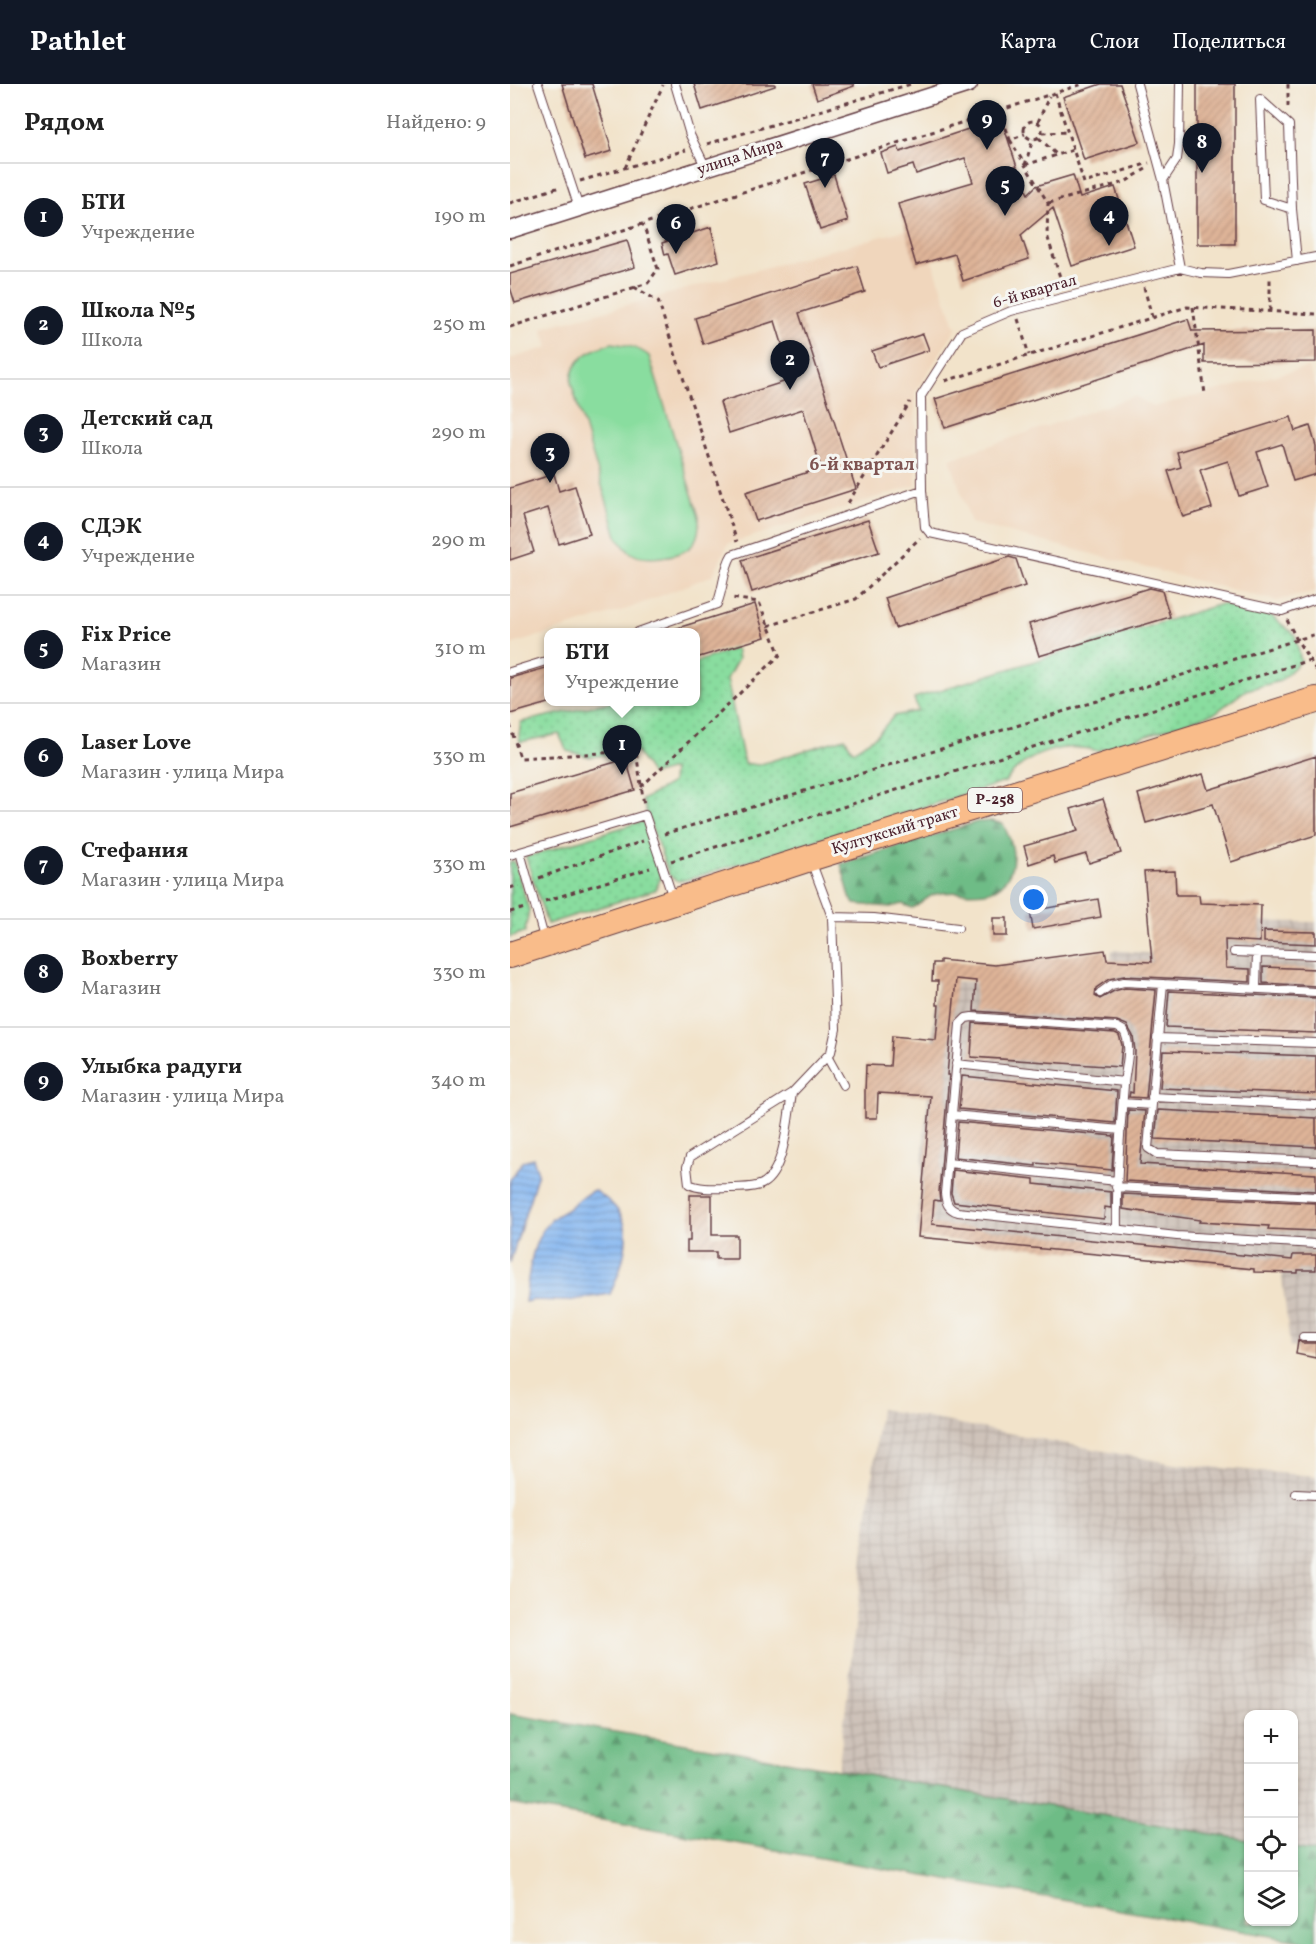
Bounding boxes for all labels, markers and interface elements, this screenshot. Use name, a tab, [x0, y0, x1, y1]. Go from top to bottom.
text: Pathlet	[30, 23, 126, 62]
text: Карта	[1000, 28, 1057, 57]
text: Слои	[1090, 28, 1139, 57]
text: Поделиться	[1172, 28, 1286, 57]
pin: 9	[968, 100, 1006, 150]
text: Рядом	[24, 105, 104, 141]
text: Найдено: 9	[386, 109, 486, 137]
pin: 8	[1182, 124, 1222, 173]
street label: улица Мира	[694, 133, 786, 181]
pin: 7	[806, 138, 844, 188]
pin: 5	[986, 166, 1024, 216]
text: БТИ	[81, 188, 126, 219]
pin: 4	[1090, 196, 1128, 246]
text: 1	[39, 203, 48, 231]
text: 190 m	[434, 203, 486, 231]
pin: 6	[656, 204, 696, 254]
text: Учреждение	[81, 219, 195, 247]
street label: 6-й квартал	[991, 269, 1080, 314]
text: Школа №5	[81, 296, 195, 327]
text: 2	[38, 311, 49, 339]
text: 250 m	[432, 311, 486, 339]
text: Школа	[81, 327, 143, 355]
pin: 2	[770, 340, 810, 390]
text: Детский сад	[81, 404, 213, 435]
text: 3	[38, 419, 49, 447]
text: 290 m	[431, 419, 486, 447]
pin: 3	[530, 434, 570, 483]
text: Школа	[81, 435, 143, 463]
district label: 6-й квартал	[810, 453, 914, 478]
text: СДЭК	[81, 512, 142, 543]
text: 4	[37, 527, 50, 555]
text: 290 m	[431, 527, 486, 555]
text: Учреждение	[81, 543, 195, 571]
text: Fix Price	[81, 620, 171, 651]
popup	[544, 628, 700, 706]
text: 5	[39, 635, 48, 663]
text: 310 m	[434, 635, 486, 663]
text: БТИ	[565, 638, 610, 669]
text: Магазин	[81, 651, 161, 679]
text: Учреждение	[565, 669, 679, 697]
pin: 1	[602, 726, 642, 775]
text: Laser Love	[81, 728, 191, 759]
text: 6	[38, 743, 49, 771]
text: 330 m	[432, 743, 486, 771]
text: Магазин · улица Мира	[81, 759, 285, 787]
road number: Р-258	[968, 788, 1022, 812]
street label: Култукский тракт	[829, 801, 961, 861]
text: Стефания	[81, 836, 188, 867]
text: 7	[39, 851, 48, 879]
text: 330 m	[432, 851, 486, 879]
text: Магазин · улица Мира	[81, 867, 285, 895]
your location	[1019, 885, 1048, 914]
text: Boxberry	[81, 944, 178, 975]
text: 8	[38, 959, 49, 987]
text: 330 m	[432, 959, 486, 987]
text: Магазин	[81, 975, 161, 1003]
text: Улыбка радуги	[81, 1052, 242, 1083]
text: 9	[38, 1067, 49, 1095]
text: 340 m	[430, 1067, 486, 1095]
text: Магазин · улица Мира	[81, 1083, 285, 1111]
map controls	[1244, 1710, 1298, 1926]
button: +	[1244, 1710, 1298, 1764]
button: −	[1244, 1764, 1298, 1818]
button: locate	[1244, 1818, 1298, 1872]
button: layers	[1244, 1872, 1298, 1926]

